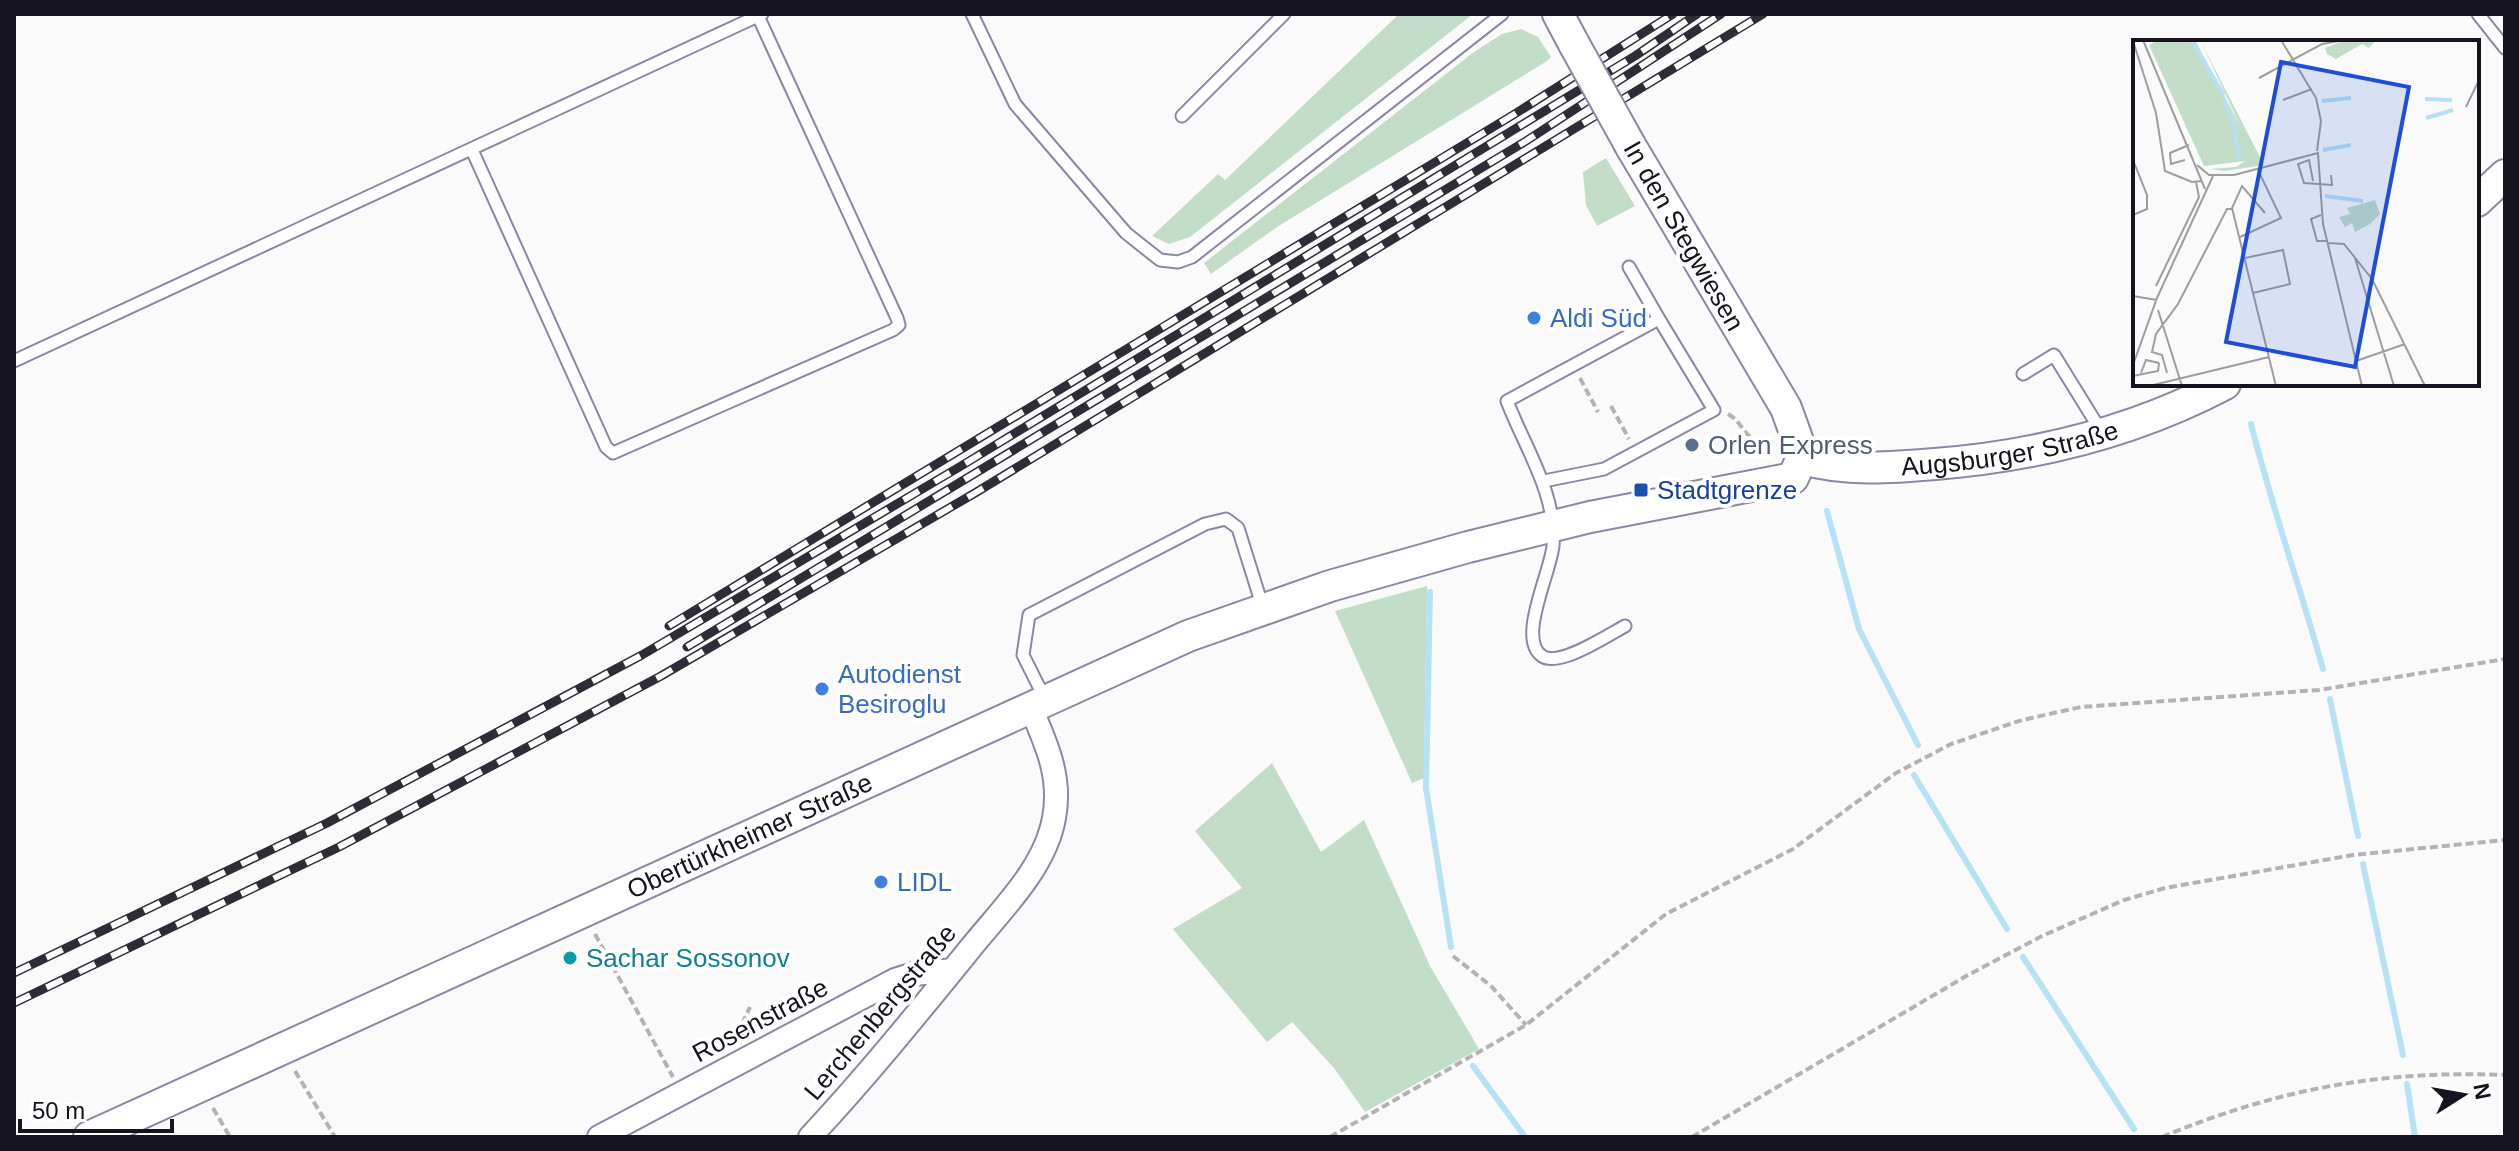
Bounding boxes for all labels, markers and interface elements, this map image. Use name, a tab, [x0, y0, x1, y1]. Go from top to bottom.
inset map	[2133, 40, 2479, 386]
street label: In den Stegwiesen	[1618, 136, 1750, 336]
place label: Aldi Süd	[1550, 303, 1647, 333]
marker: Aldi Süd	[1525, 309, 1543, 327]
street label: Augsburger Straße	[1900, 415, 2122, 482]
place label: Orlen Express	[1708, 430, 1873, 460]
marker: Orlen Express	[1683, 436, 1701, 454]
place label: Stadtgrenze	[1657, 475, 1797, 505]
marker: Stadtgrenze	[1632, 481, 1650, 499]
place label: Autodienst Besiroglu	[838, 659, 962, 719]
marker: Autodienst Besiroglu	[813, 680, 831, 698]
street label: Obertürkheimer Straße	[622, 767, 877, 905]
place label: LIDL	[897, 867, 952, 897]
marker: LIDL	[872, 873, 890, 891]
street label: Lerchenbergstraße	[798, 918, 962, 1106]
place label: Sachar Sossonov	[586, 943, 790, 973]
marker: Sachar Sossonov	[561, 949, 579, 967]
street label: Rosenstraße	[687, 972, 833, 1068]
north arrow	[2423, 1055, 2503, 1135]
text: N	[2468, 1081, 2496, 1101]
scale bar	[20, 1083, 172, 1133]
text: 50 m	[32, 1097, 85, 1124]

